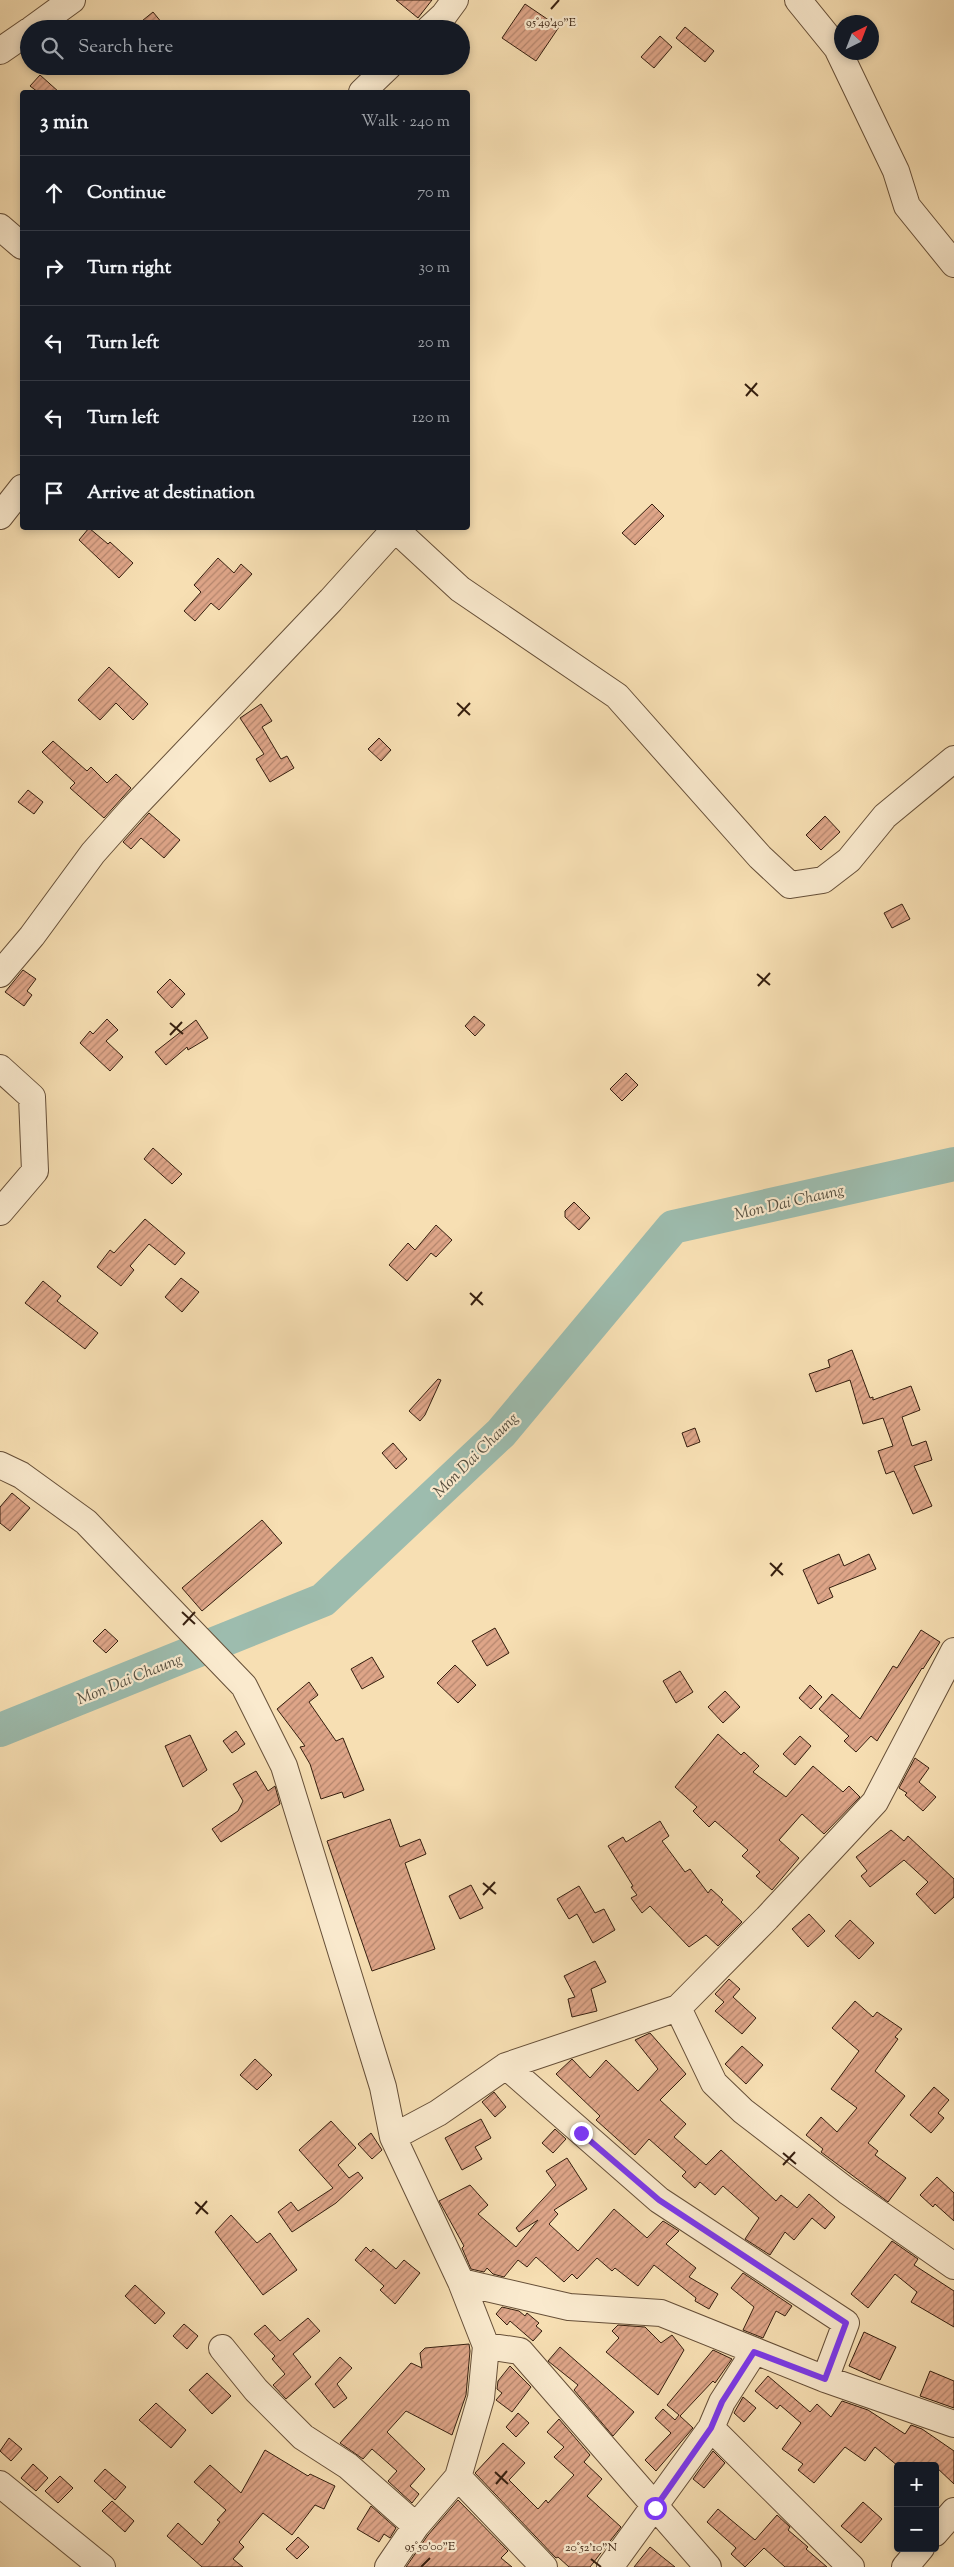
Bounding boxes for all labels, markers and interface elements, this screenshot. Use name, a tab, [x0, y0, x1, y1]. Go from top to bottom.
text: 95°49'40"E	[526, 14, 577, 32]
north arrow	[834, 15, 879, 60]
search box	[20, 20, 470, 75]
icon: search	[38, 34, 66, 62]
text: Search here	[78, 34, 173, 61]
text: 3 min	[40, 108, 89, 138]
text: Walk · 240 m	[361, 111, 450, 134]
icon: ahead	[40, 179, 68, 207]
text: Continue	[87, 180, 166, 207]
text: 70 m	[417, 182, 450, 205]
icon: right	[40, 254, 68, 282]
text: Turn right	[87, 255, 171, 282]
text: 30 m	[419, 257, 450, 280]
icon: left	[40, 329, 68, 357]
text: Turn left	[87, 330, 159, 357]
text: 20 m	[417, 332, 450, 355]
icon: left	[40, 404, 68, 432]
text: Turn left	[87, 405, 159, 432]
text: 120 m	[412, 407, 450, 430]
icon: arrive	[40, 479, 68, 507]
text: Arrive at destination	[87, 480, 255, 507]
water label: Mon Dai Chaung	[732, 1180, 847, 1227]
water label: Mon Dai Chaung	[429, 1408, 525, 1504]
water label: Mon Dai Chaung	[74, 1649, 186, 1712]
route end	[570, 2122, 593, 2145]
map controls	[894, 2462, 939, 2552]
button: +	[894, 2462, 939, 2507]
route start	[644, 2497, 667, 2520]
button: −	[894, 2507, 939, 2552]
text: 95°50'00"E	[405, 2538, 456, 2556]
text: 20°52'10"N	[565, 2539, 618, 2557]

